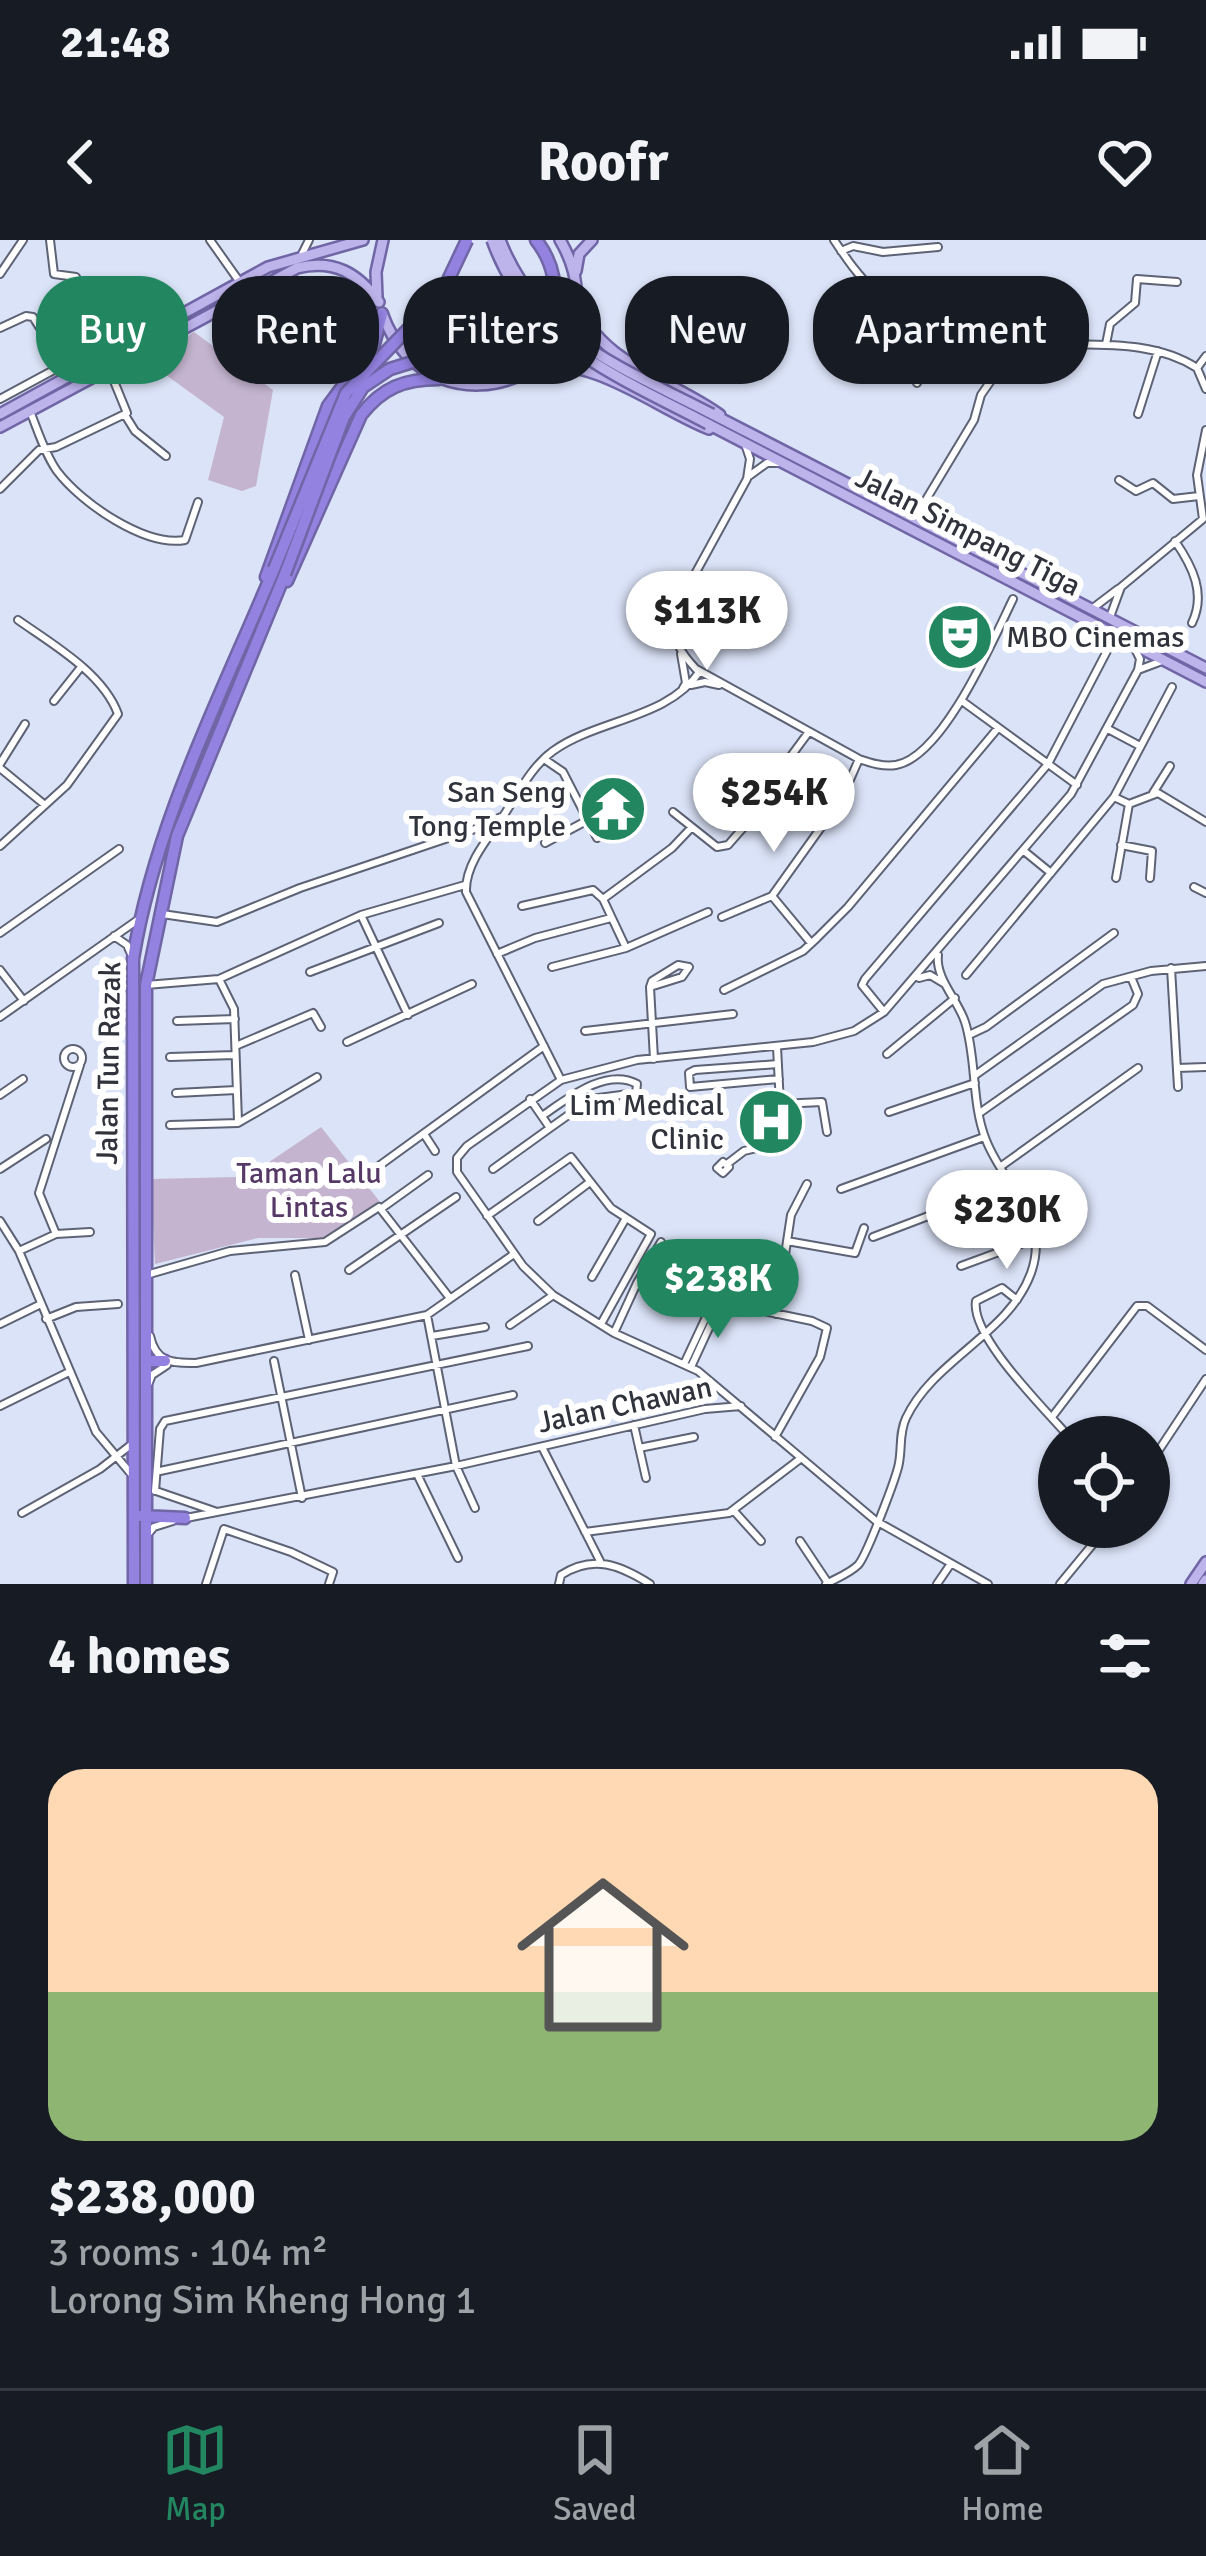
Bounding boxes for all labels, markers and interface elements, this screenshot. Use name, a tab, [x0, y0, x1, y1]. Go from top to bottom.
text: 21:48	[60, 15, 170, 70]
icon: back	[48, 129, 114, 195]
text: Roofr	[538, 129, 668, 196]
icon: heart	[1092, 129, 1158, 195]
chip: Buy	[36, 276, 188, 384]
chip: Rent	[212, 276, 379, 384]
chip: Filters	[403, 276, 601, 384]
chip: New	[625, 276, 789, 384]
chip: Apartment	[813, 276, 1089, 384]
street label: Jalan Simpang Tiga	[849, 459, 1087, 605]
pin: $113K	[623, 571, 791, 673]
text: $113K	[653, 586, 761, 634]
theatre icon: MBO Cinemas	[925, 602, 995, 672]
place label: MBO Cinemas	[1006, 619, 1184, 656]
pin: $254K	[690, 753, 858, 855]
text: $254K	[720, 768, 828, 816]
place label: San Seng Tong Temple	[409, 774, 566, 845]
temple icon: San Seng Tong Temple	[578, 774, 648, 844]
street label: Jalan Tun Razak	[89, 961, 129, 1165]
place label: Lim Medical Clinic	[569, 1087, 724, 1158]
hospital icon: Lim Medical Clinic	[736, 1087, 806, 1157]
park label: Taman Lalu Lintas	[236, 1155, 382, 1226]
pin: $230K	[923, 1170, 1091, 1272]
text: $230K	[953, 1185, 1061, 1233]
pin: $238K	[634, 1239, 802, 1341]
text: $238K	[664, 1254, 772, 1302]
street label: Jalan Chawan	[535, 1368, 715, 1442]
map controls	[1038, 1416, 1170, 1548]
button: locate	[1038, 1416, 1170, 1548]
icon: filters	[1092, 1623, 1158, 1689]
text: 4 homes	[48, 1625, 230, 1688]
icon: home	[495, 1847, 711, 2063]
text: $238,000	[48, 2165, 256, 2228]
text: 3 rooms · 104 m²	[48, 2228, 328, 2276]
text: Lorong Sim Kheng Hong 1	[48, 2276, 476, 2324]
tab: Map	[162, 2417, 228, 2530]
tab: Saved	[553, 2417, 636, 2530]
tab: Home	[961, 2417, 1044, 2530]

